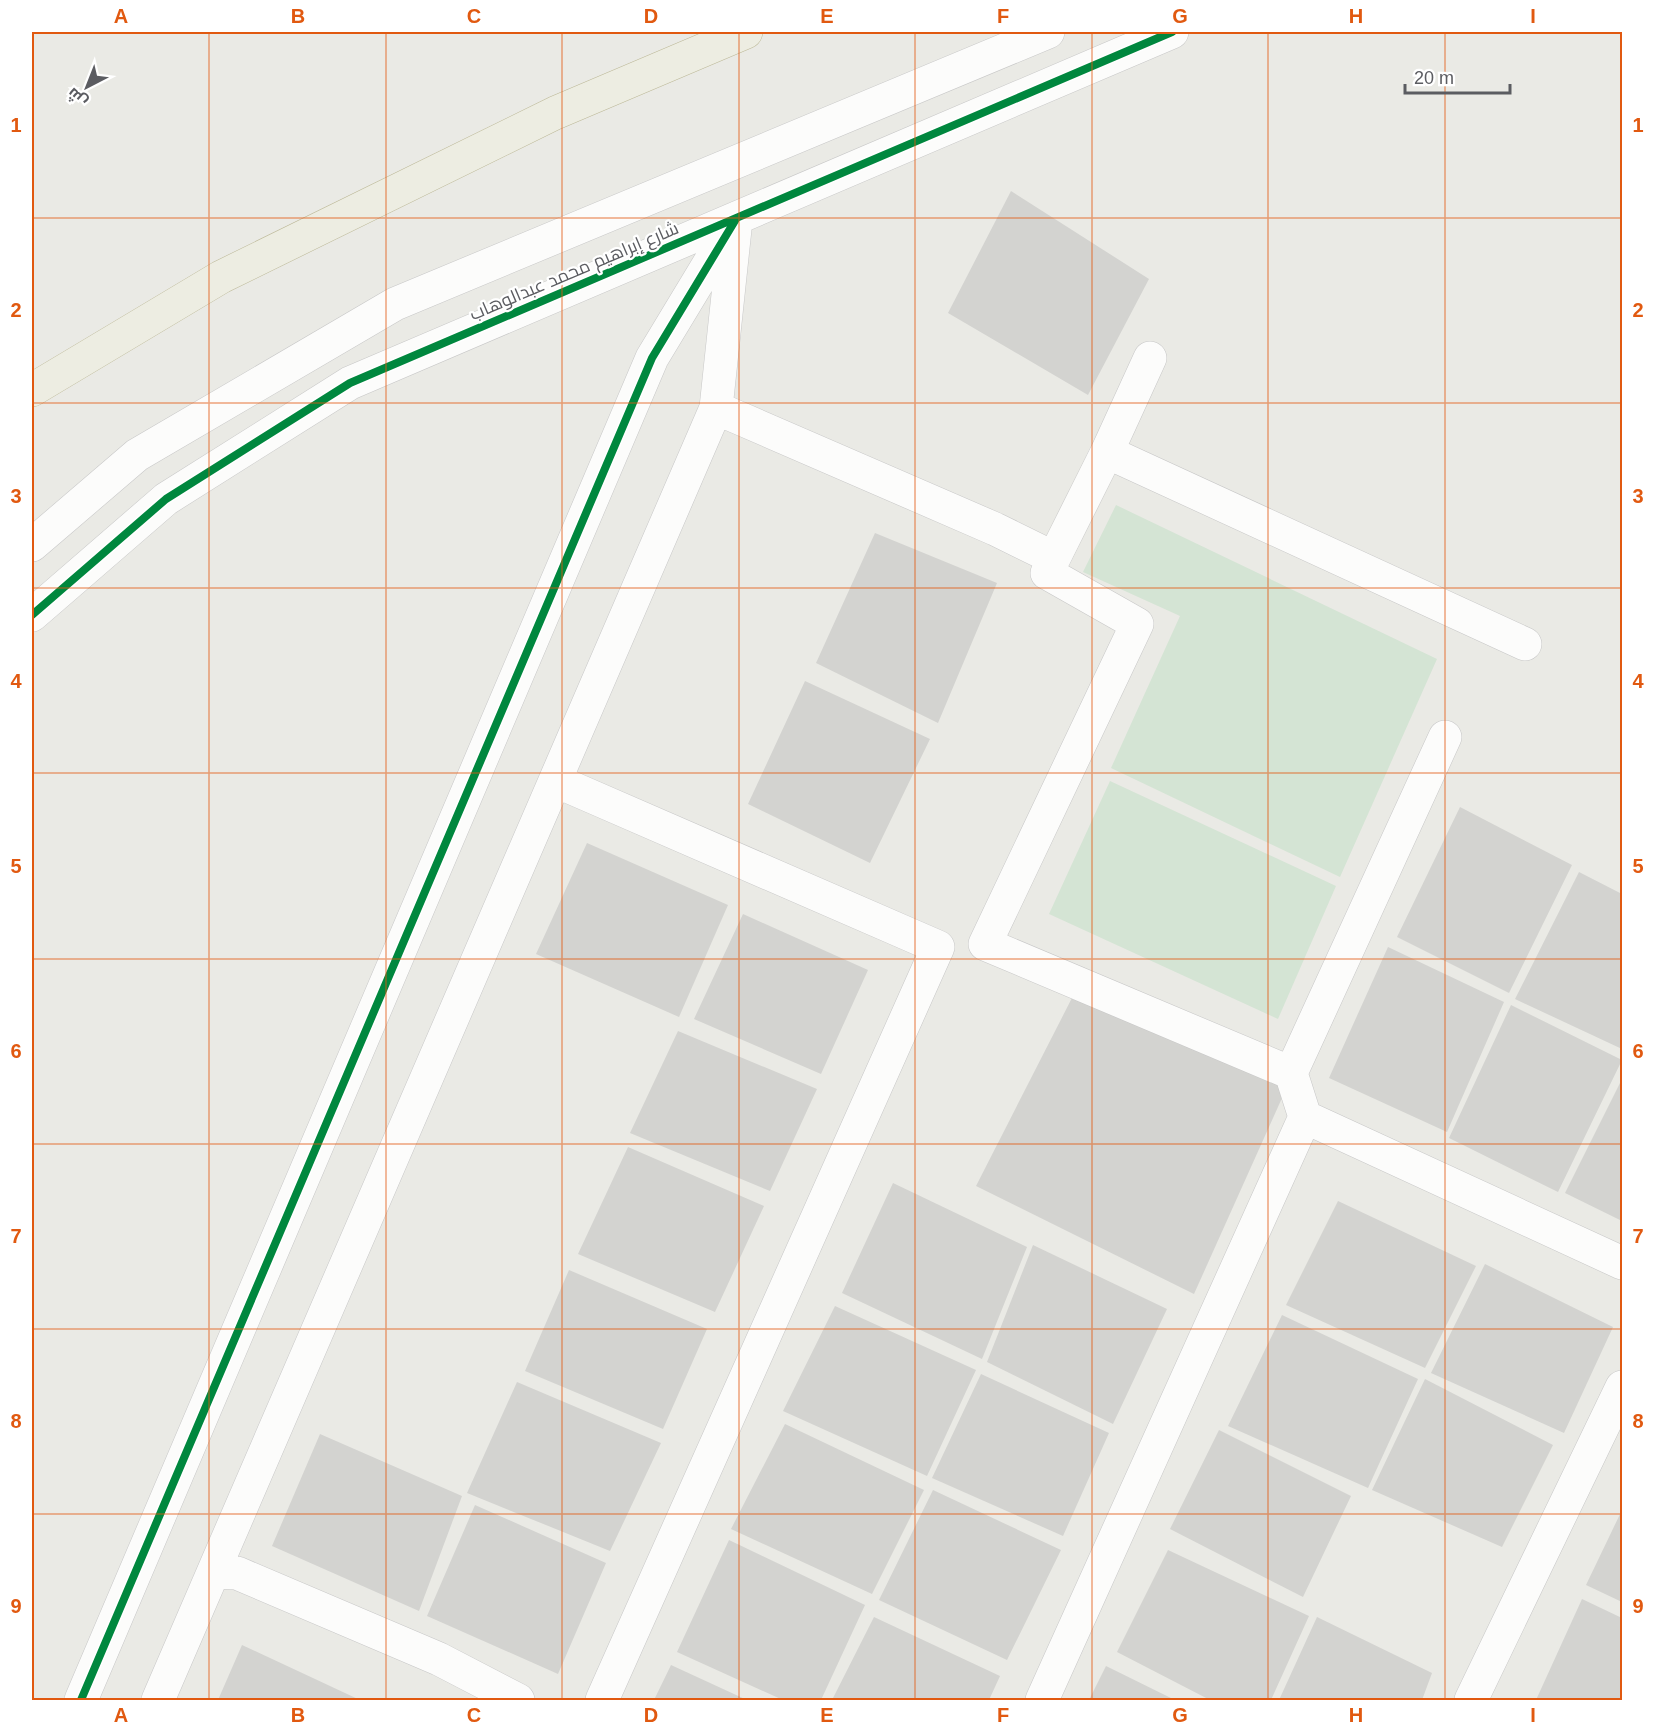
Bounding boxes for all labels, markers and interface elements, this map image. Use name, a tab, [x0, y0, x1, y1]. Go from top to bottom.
text: A	[114, 5, 128, 27]
text: B	[291, 5, 305, 27]
text: C	[467, 5, 481, 27]
text: D	[644, 5, 658, 27]
text: E	[820, 5, 834, 27]
text: F	[997, 5, 1009, 27]
text: G	[1172, 5, 1188, 27]
text: H	[1349, 5, 1363, 27]
text: I	[1530, 5, 1536, 27]
north arrow	[57, 57, 117, 117]
scale bar	[1405, 57, 1510, 95]
text: 20 m	[1414, 68, 1454, 88]
text: ش	[64, 84, 91, 111]
text: 1	[10, 114, 22, 136]
text: 1	[1632, 114, 1644, 136]
street label: شارع إبراهيم محمد عبدالوهاب	[467, 218, 682, 326]
text: 2	[10, 299, 22, 321]
text: 2	[1632, 299, 1644, 321]
text: 3	[10, 485, 22, 507]
text: 3	[1632, 485, 1644, 507]
text: 4	[10, 670, 22, 692]
text: 4	[1632, 670, 1644, 692]
text: 5	[10, 855, 22, 877]
text: 5	[1632, 855, 1644, 877]
text: 6	[10, 1040, 22, 1062]
text: 6	[1632, 1040, 1644, 1062]
text: 7	[10, 1225, 22, 1247]
text: 7	[1632, 1225, 1644, 1247]
text: 8	[10, 1410, 22, 1432]
text: 8	[1632, 1410, 1644, 1432]
text: 9	[10, 1595, 22, 1617]
text: 9	[1632, 1595, 1644, 1617]
text: A	[114, 1704, 128, 1726]
text: B	[291, 1704, 305, 1726]
text: C	[467, 1704, 481, 1726]
text: D	[644, 1704, 658, 1726]
text: E	[820, 1704, 834, 1726]
text: F	[997, 1704, 1009, 1726]
text: G	[1172, 1704, 1188, 1726]
text: H	[1349, 1704, 1363, 1726]
text: I	[1530, 1704, 1536, 1726]

